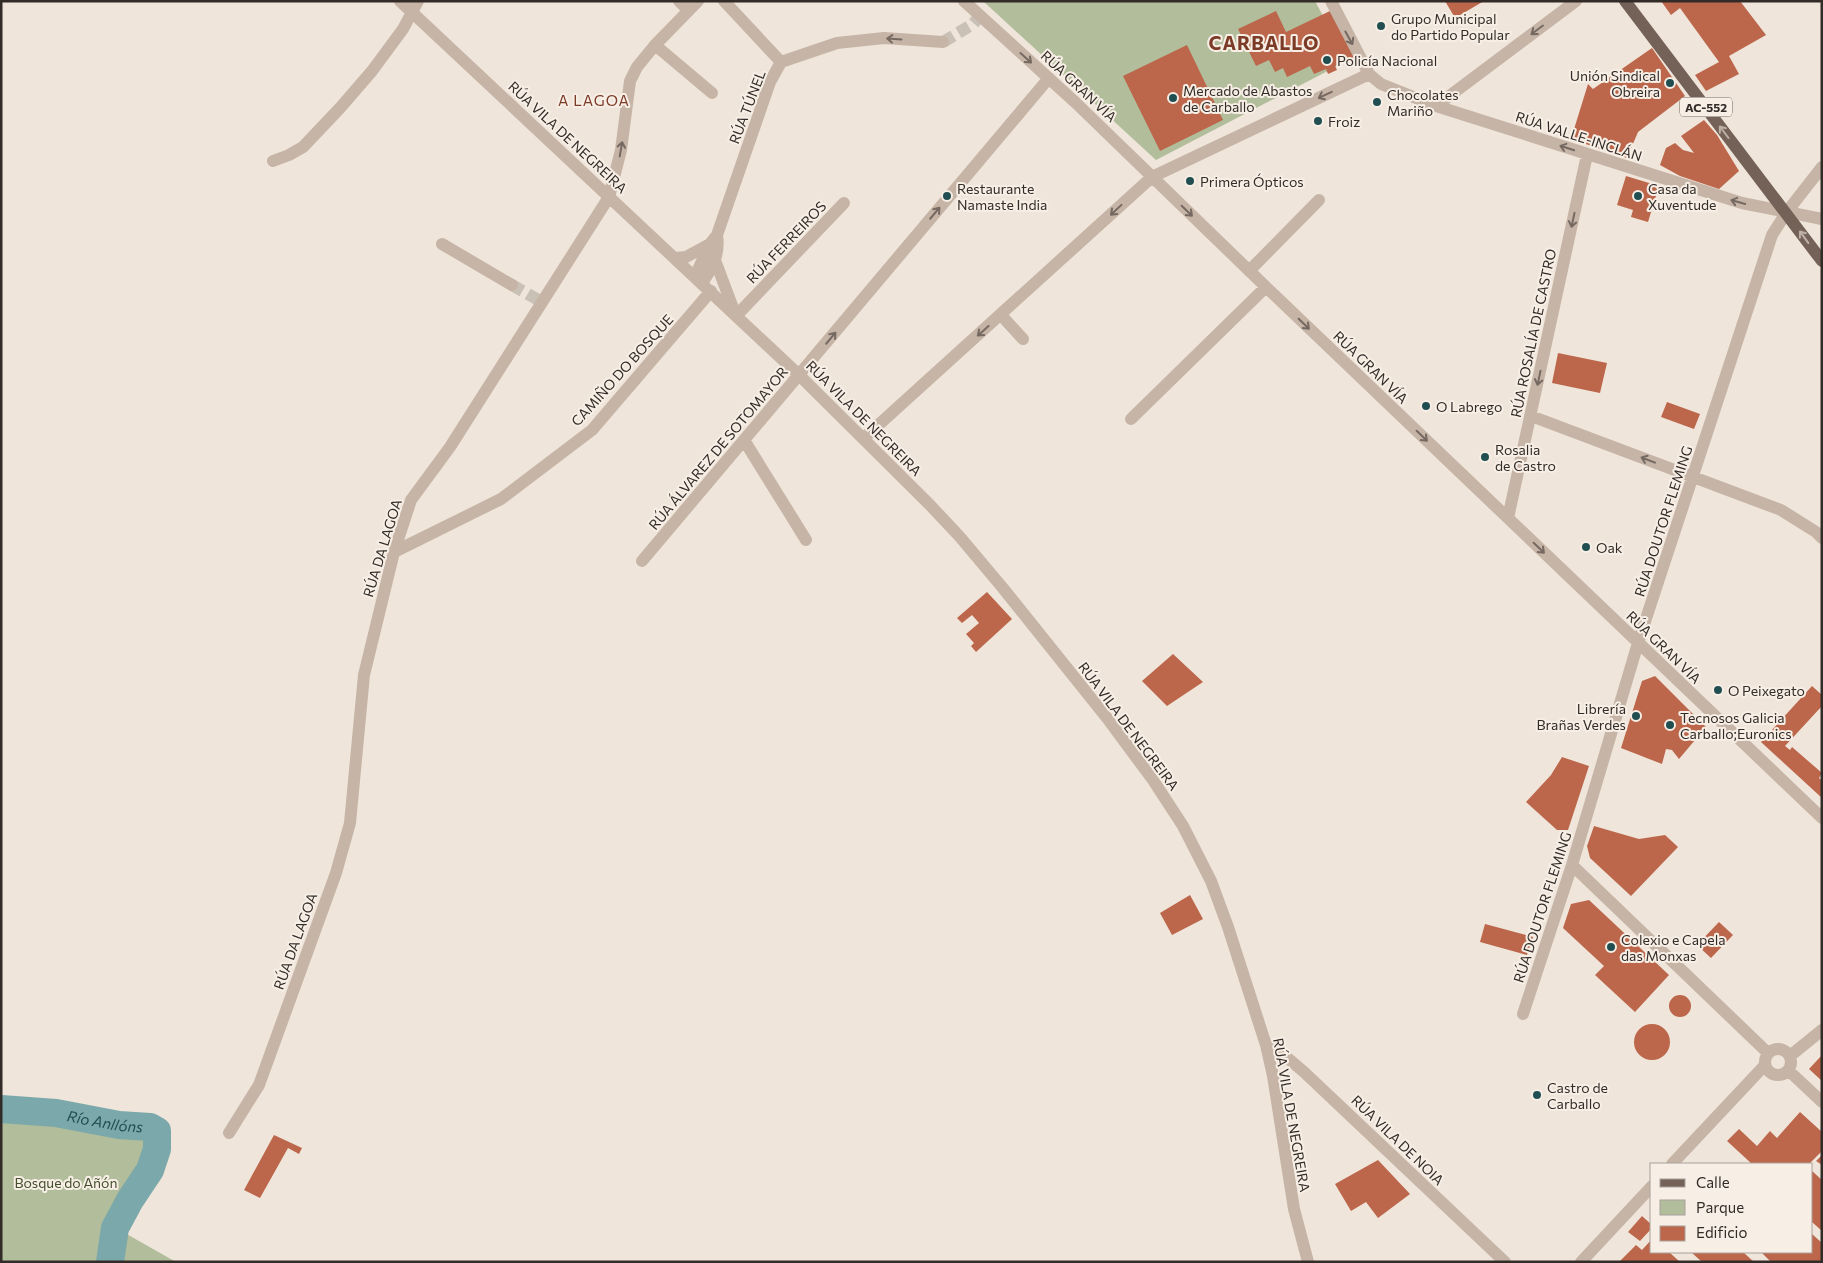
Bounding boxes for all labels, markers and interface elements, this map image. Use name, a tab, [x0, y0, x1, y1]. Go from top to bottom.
place label: Grupo Municipal do Partido Popular	[1391, 10, 1510, 43]
marker: Grupo Municipal do Partido Popular	[1375, 20, 1387, 32]
one-way arrow	[1531, 25, 1544, 36]
one-way arrow	[1345, 30, 1355, 45]
district label: CARBALLO	[1208, 31, 1320, 54]
one-way arrow	[887, 34, 903, 43]
street label: RÚA GRAN VÍA	[1038, 47, 1121, 126]
one-way arrow	[1019, 52, 1032, 64]
place label: Policía Nacional	[1337, 52, 1437, 69]
marker: Policía Nacional	[1321, 54, 1333, 66]
place label: Unión Sindical Obreira	[1570, 67, 1660, 100]
street label: RÚA TÚNEL	[725, 68, 769, 146]
marker: Unión Sindical Obreira	[1664, 77, 1676, 89]
street label: RÚA VILA DE NEGREIRA	[505, 78, 631, 197]
place label: Mercado de Abastos de Carballo	[1183, 82, 1312, 115]
place label: Chocolates Mariño	[1387, 86, 1459, 119]
district label: A LAGOA	[558, 91, 630, 109]
one-way arrow	[1318, 91, 1333, 100]
marker: Mercado de Abastos de Carballo	[1167, 92, 1179, 104]
marker: Chocolates Mariño	[1371, 96, 1383, 108]
road number: AC-552	[1680, 98, 1732, 116]
street label: RÚA VALLE-INCLÁN	[1514, 108, 1644, 164]
place label: Froiz	[1328, 113, 1360, 130]
marker: Froiz	[1312, 115, 1324, 127]
one-way arrow	[1719, 126, 1730, 139]
one-way arrow	[616, 142, 626, 158]
one-way arrow	[1559, 143, 1575, 153]
place label: Primera Ópticos	[1200, 173, 1304, 190]
marker: Primera Ópticos	[1184, 175, 1196, 187]
place label: Restaurante Namaste India	[957, 180, 1047, 213]
place label: Casa da Xuventude	[1648, 180, 1717, 213]
marker: Restaurante Namaste India	[941, 190, 953, 202]
marker: Casa da Xuventude	[1632, 190, 1644, 202]
street label: RÚA FERREIROS	[743, 197, 829, 287]
one-way arrow	[1731, 197, 1747, 206]
one-way arrow	[1109, 204, 1122, 215]
one-way arrow	[1180, 205, 1193, 217]
one-way arrow	[930, 207, 941, 220]
one-way arrow	[1568, 211, 1577, 227]
one-way arrow	[1799, 230, 1809, 244]
street label: RÚA ROSALÍA DE CASTRO	[1507, 247, 1559, 419]
street label: CAMIÑO DO BOSQUE	[567, 311, 677, 429]
one-way arrow	[1298, 318, 1310, 330]
one-way arrow	[977, 325, 990, 336]
street label: RÚA GRAN VÍA	[1330, 327, 1412, 407]
one-way arrow	[825, 331, 836, 344]
street label: RÚA VILA DE NEGREIRA	[803, 357, 925, 479]
street label: RÚA ÁLVAREZ DE SOTOMAYOR	[645, 363, 791, 533]
one-way arrow	[1534, 370, 1543, 386]
place label: O Labrego	[1436, 398, 1502, 415]
marker: O Labrego	[1420, 400, 1432, 412]
one-way arrow	[1415, 430, 1428, 442]
place label: Rosalia de Castro	[1495, 441, 1556, 474]
street label: RÚA DOUTOR FLEMING	[1631, 443, 1695, 599]
marker: Rosalia de Castro	[1479, 451, 1491, 463]
one-way arrow	[1640, 455, 1656, 464]
street label: RÚA DA LAGOA	[359, 497, 405, 599]
place label: Oak	[1596, 539, 1623, 556]
marker: Oak	[1580, 541, 1592, 553]
one-way arrow	[1533, 542, 1546, 554]
street label: RÚA GRAN VÍA	[1623, 607, 1705, 687]
street label: RÚA VILA DE NEGREIRA	[1075, 659, 1183, 794]
place label: O Peixegato	[1728, 682, 1805, 699]
marker: O Peixegato	[1712, 684, 1724, 696]
place label: Librería Brañas Verdes	[1537, 700, 1626, 733]
place label: Tecnosos Galicia Carballo;Euronics	[1680, 709, 1792, 742]
marker: Librería Brañas Verdes	[1630, 710, 1642, 722]
marker: Tecnosos Galicia Carballo;Euronics	[1664, 719, 1676, 731]
street label: RÚA DOUTOR FLEMING	[1510, 829, 1574, 985]
street label: RÚA DA LAGOA	[270, 890, 320, 992]
place label: Colexio e Capela das Monxas	[1621, 931, 1726, 964]
marker: Colexio e Capela das Monxas	[1605, 941, 1617, 953]
street label: RÚA VILA DE NEGREIRA	[1270, 1037, 1314, 1194]
place label: Castro de Carballo	[1547, 1079, 1608, 1112]
marker: Castro de Carballo	[1531, 1089, 1543, 1101]
street label: RÚA VILA DE NOIA	[1348, 1092, 1448, 1189]
water label: Río Anllóns	[66, 1106, 144, 1136]
legend	[1650, 1163, 1813, 1253]
text: Calle	[1696, 1173, 1730, 1191]
park label: Bosque do Añón	[15, 1174, 117, 1191]
text: Parque	[1696, 1198, 1744, 1216]
text: Edificio	[1696, 1223, 1747, 1241]

